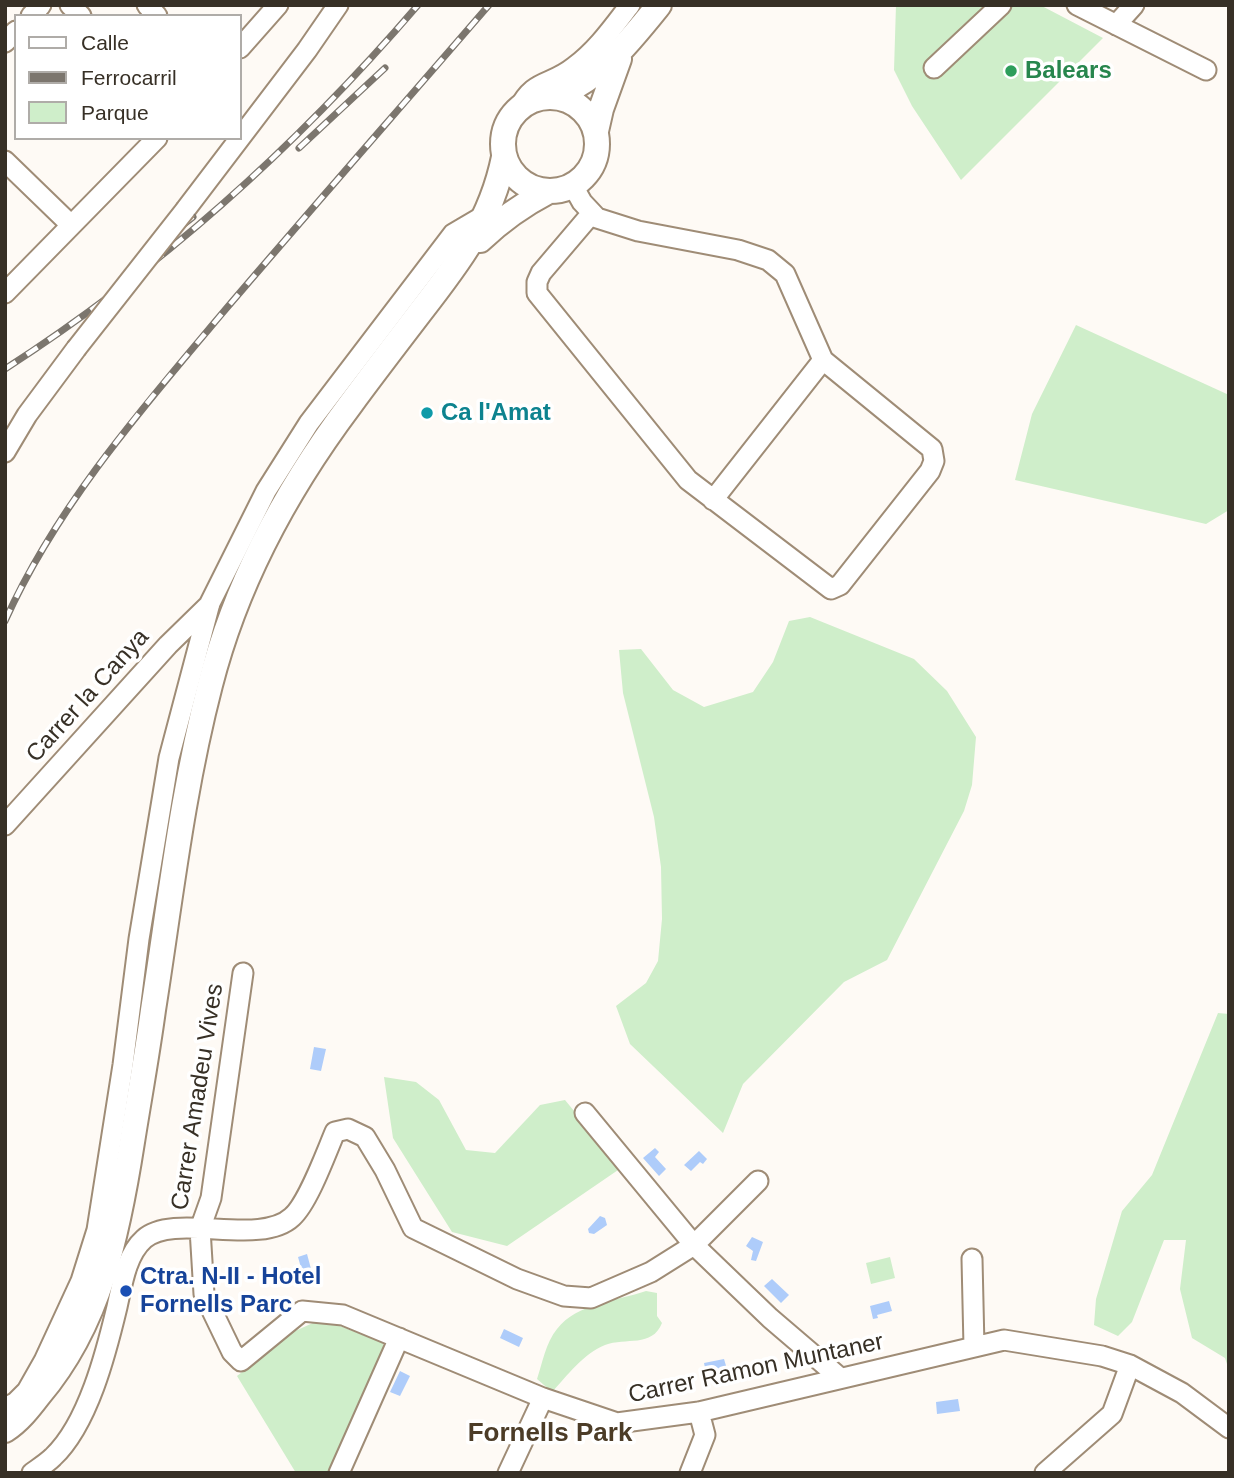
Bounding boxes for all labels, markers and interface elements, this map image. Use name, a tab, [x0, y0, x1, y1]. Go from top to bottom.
legend	[14, 14, 242, 140]
text: Calle	[81, 31, 129, 54]
place label: Balears	[1025, 57, 1112, 85]
marker: Balears	[1003, 63, 1019, 79]
text: Ferrocarril	[81, 66, 177, 89]
text: Parque	[81, 101, 149, 124]
place label: Ca l'Amat	[441, 399, 551, 427]
marker: Ca l'Amat	[419, 405, 435, 421]
street label: Carrer la Canya	[21, 623, 155, 769]
street label: Carrer Amadeu Vives	[166, 982, 230, 1212]
place label: Ctra. N-II - Hotel Fornells Parc	[140, 1263, 321, 1319]
marker: Ctra. N-II - Hotel Fornells Parc	[118, 1283, 134, 1299]
street label: Carrer Ramon Muntaner	[626, 1328, 886, 1410]
district label: Fornells Park	[468, 1418, 632, 1450]

